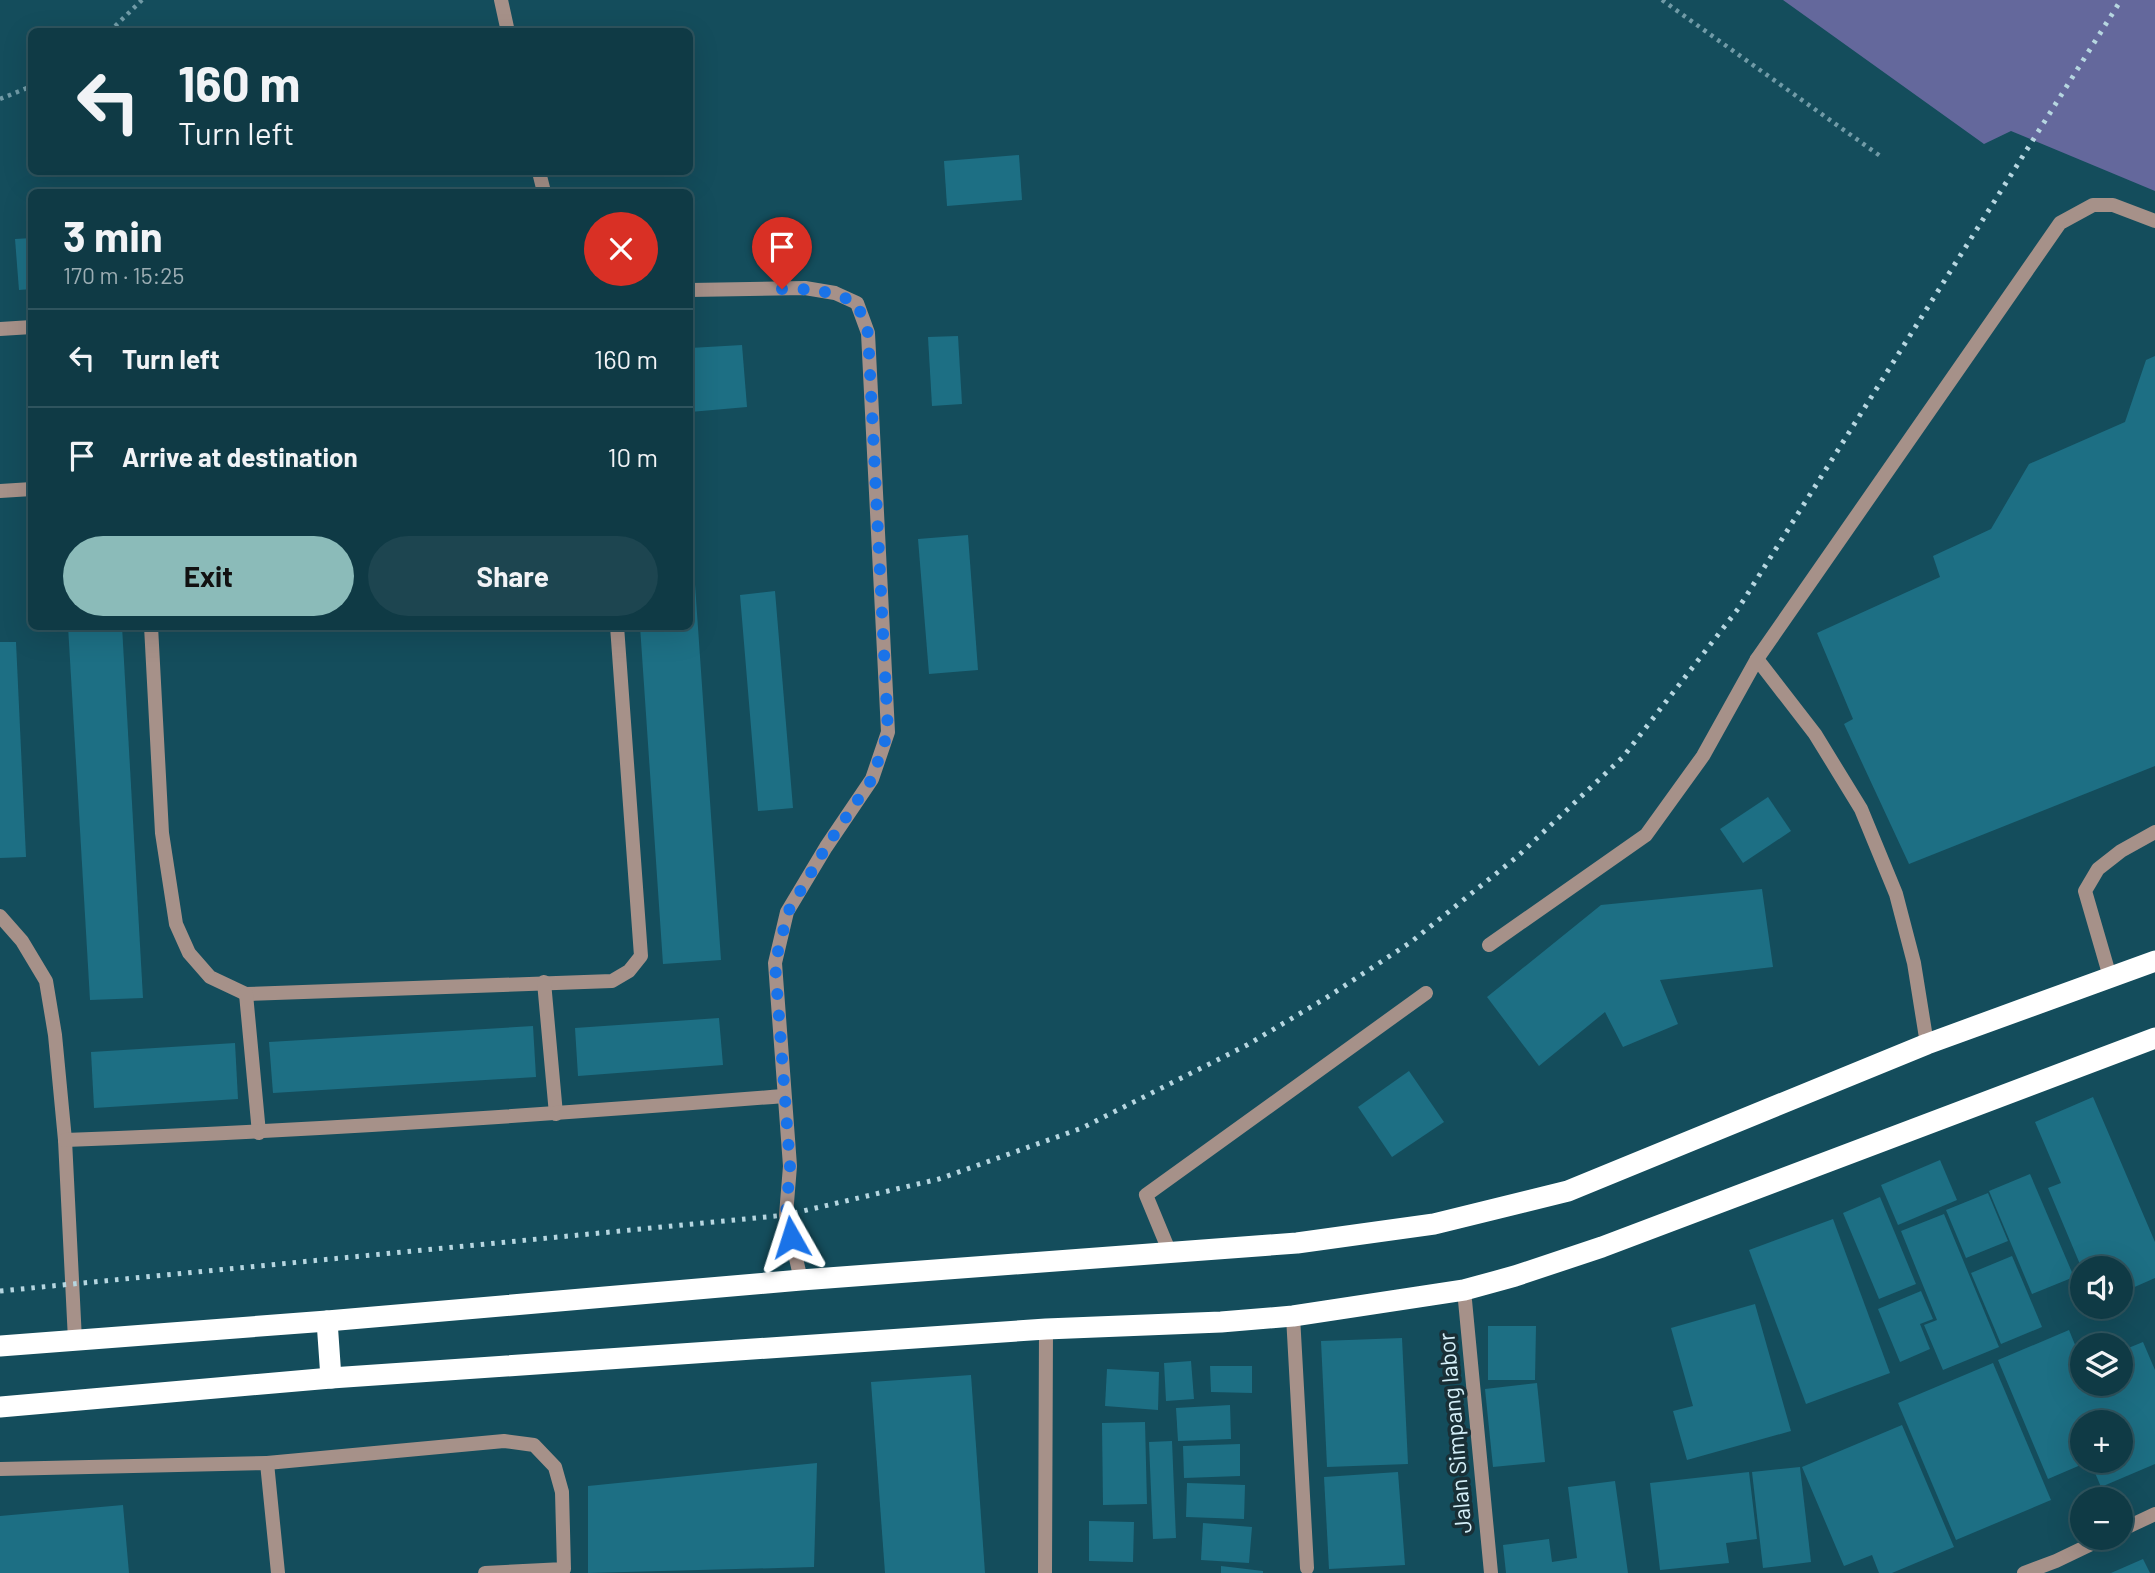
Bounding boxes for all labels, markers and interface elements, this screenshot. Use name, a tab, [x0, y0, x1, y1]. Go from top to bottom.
text: 160 m	[178, 53, 300, 112]
icon: left	[63, 56, 154, 147]
text: Turn left	[178, 113, 295, 151]
text: 3 min	[63, 210, 163, 260]
button: close	[584, 212, 658, 286]
pin	[752, 217, 812, 289]
icon: arrive	[763, 228, 801, 266]
text: 170 m · 15:25	[63, 261, 184, 289]
icon: left	[63, 339, 101, 377]
text: Turn left	[122, 343, 220, 374]
text: 160 m	[594, 343, 658, 374]
icon: arrive	[63, 437, 101, 475]
text: Arrive at destination	[122, 441, 358, 472]
text: 10 m	[608, 441, 658, 472]
button: Exit	[63, 536, 354, 616]
button: Share	[368, 536, 658, 616]
position arrow	[754, 1200, 828, 1274]
map controls	[2070, 1256, 2133, 1550]
button: sound	[2070, 1256, 2133, 1319]
street label: Jalan Simpang labor	[1431, 1331, 1477, 1535]
button: layers	[2070, 1333, 2133, 1396]
button: +	[2070, 1410, 2133, 1473]
button: −	[2070, 1487, 2133, 1550]

